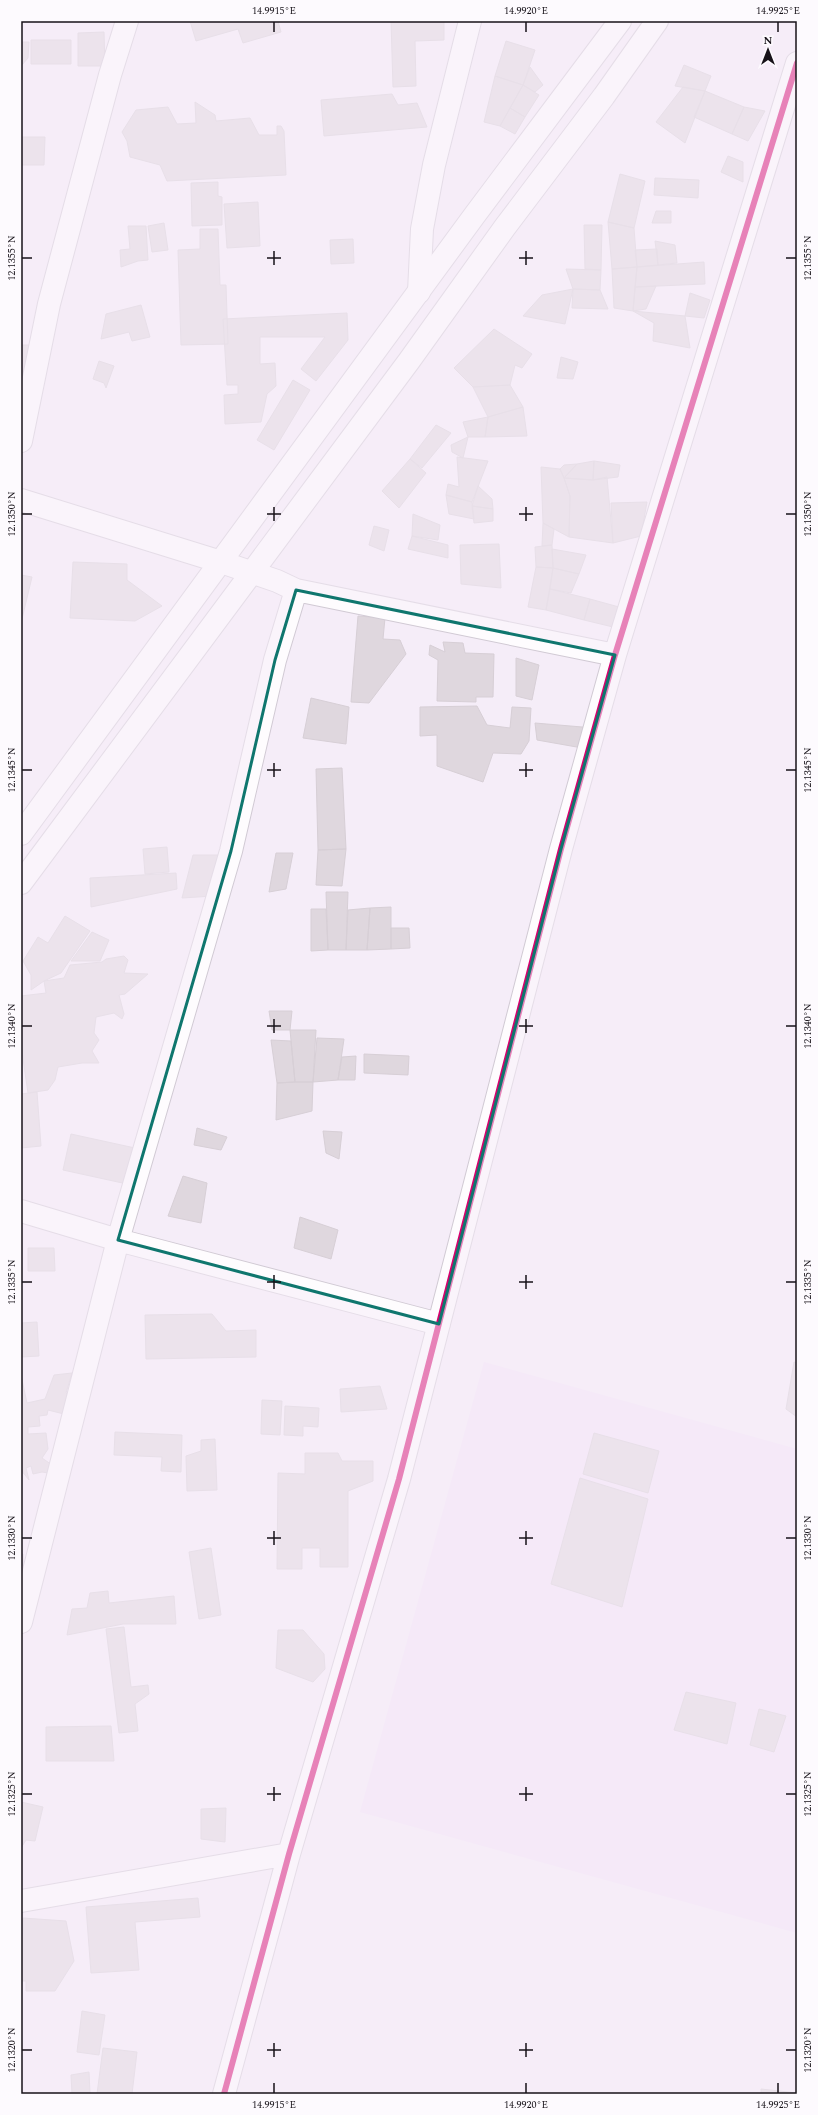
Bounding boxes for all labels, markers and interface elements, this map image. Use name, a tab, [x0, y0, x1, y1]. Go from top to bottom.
text: 14.9915°E	[252, 3, 296, 19]
text: 14.9920°E	[504, 3, 548, 19]
text: 14.9925°E	[756, 3, 800, 19]
north arrow	[748, 30, 788, 70]
text: N	[764, 32, 773, 49]
text: 12.1355°N	[4, 235, 20, 281]
text: 12.1355°N	[800, 235, 816, 281]
text: 12.1350°N	[4, 491, 20, 537]
text: 12.1350°N	[800, 491, 816, 537]
text: 12.1345°N	[4, 747, 20, 793]
text: 12.1345°N	[800, 747, 816, 793]
text: 12.1340°N	[4, 1003, 20, 1049]
text: 12.1340°N	[800, 1003, 816, 1049]
text: 12.1335°N	[4, 1259, 20, 1305]
text: 12.1335°N	[800, 1259, 816, 1305]
text: 12.1330°N	[4, 1515, 20, 1561]
text: 12.1330°N	[800, 1515, 816, 1561]
text: 12.1325°N	[4, 1771, 20, 1817]
text: 12.1325°N	[800, 1771, 816, 1817]
text: 12.1320°N	[4, 2027, 20, 2073]
text: 12.1320°N	[800, 2027, 816, 2073]
text: 14.9915°E	[252, 2097, 296, 2113]
text: 14.9920°E	[504, 2097, 548, 2113]
text: 14.9925°E	[756, 2097, 800, 2113]

